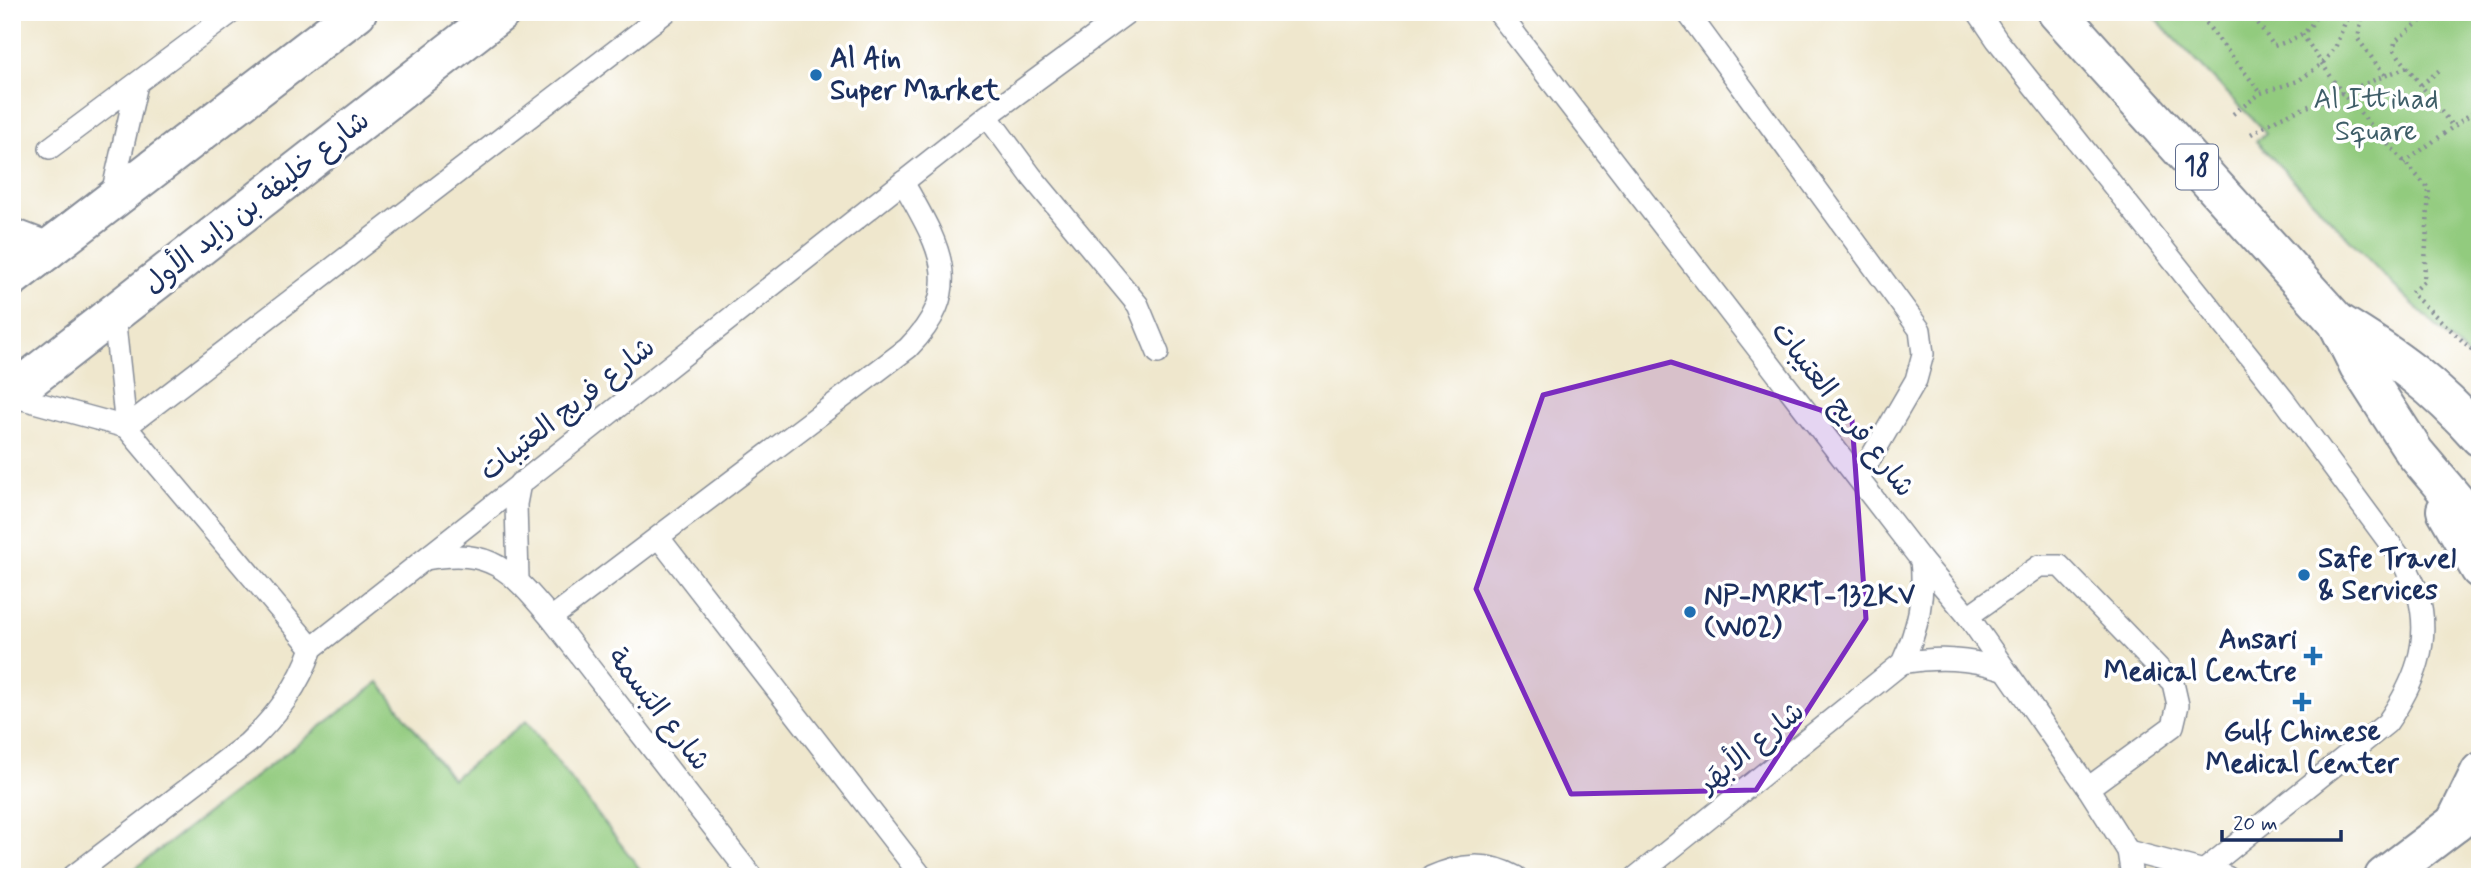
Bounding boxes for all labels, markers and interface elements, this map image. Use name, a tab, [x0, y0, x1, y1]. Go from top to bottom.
place label: Al Ain Super Market	[830, 41, 1000, 110]
marker: Al Ain Super Market	[808, 67, 824, 83]
park label: Al Ittihad Square	[2314, 82, 2438, 151]
street label: شارع خليفة بن زايد الأول	[135, 101, 378, 303]
road number: 18	[2176, 144, 2218, 190]
street label: شارع فريج العتيبات	[1762, 315, 1922, 505]
street label: شارع فريج العتيبات	[473, 330, 663, 490]
place label: Safe Travel & Services	[2318, 541, 2456, 610]
marker: Safe Travel & Services	[2296, 567, 2312, 583]
place label: NP-MRKT-132KV (W02)	[1704, 578, 1915, 647]
marker: NP-MRKT-132KV (W02)	[1682, 604, 1698, 620]
place label: Ansari Medical Centre	[2104, 622, 2297, 691]
street label: شارع البَسمة	[598, 641, 718, 779]
marker: Ansari Medical Centre	[2303, 646, 2323, 666]
street label: شارع الأبهَر	[1688, 692, 1813, 803]
marker: Gulf Chinese Medical Center	[2292, 692, 2312, 712]
place label: Gulf Chinese Medical Center	[2205, 714, 2400, 783]
scale bar	[2222, 798, 2342, 842]
text: 20 m	[2233, 810, 2278, 838]

